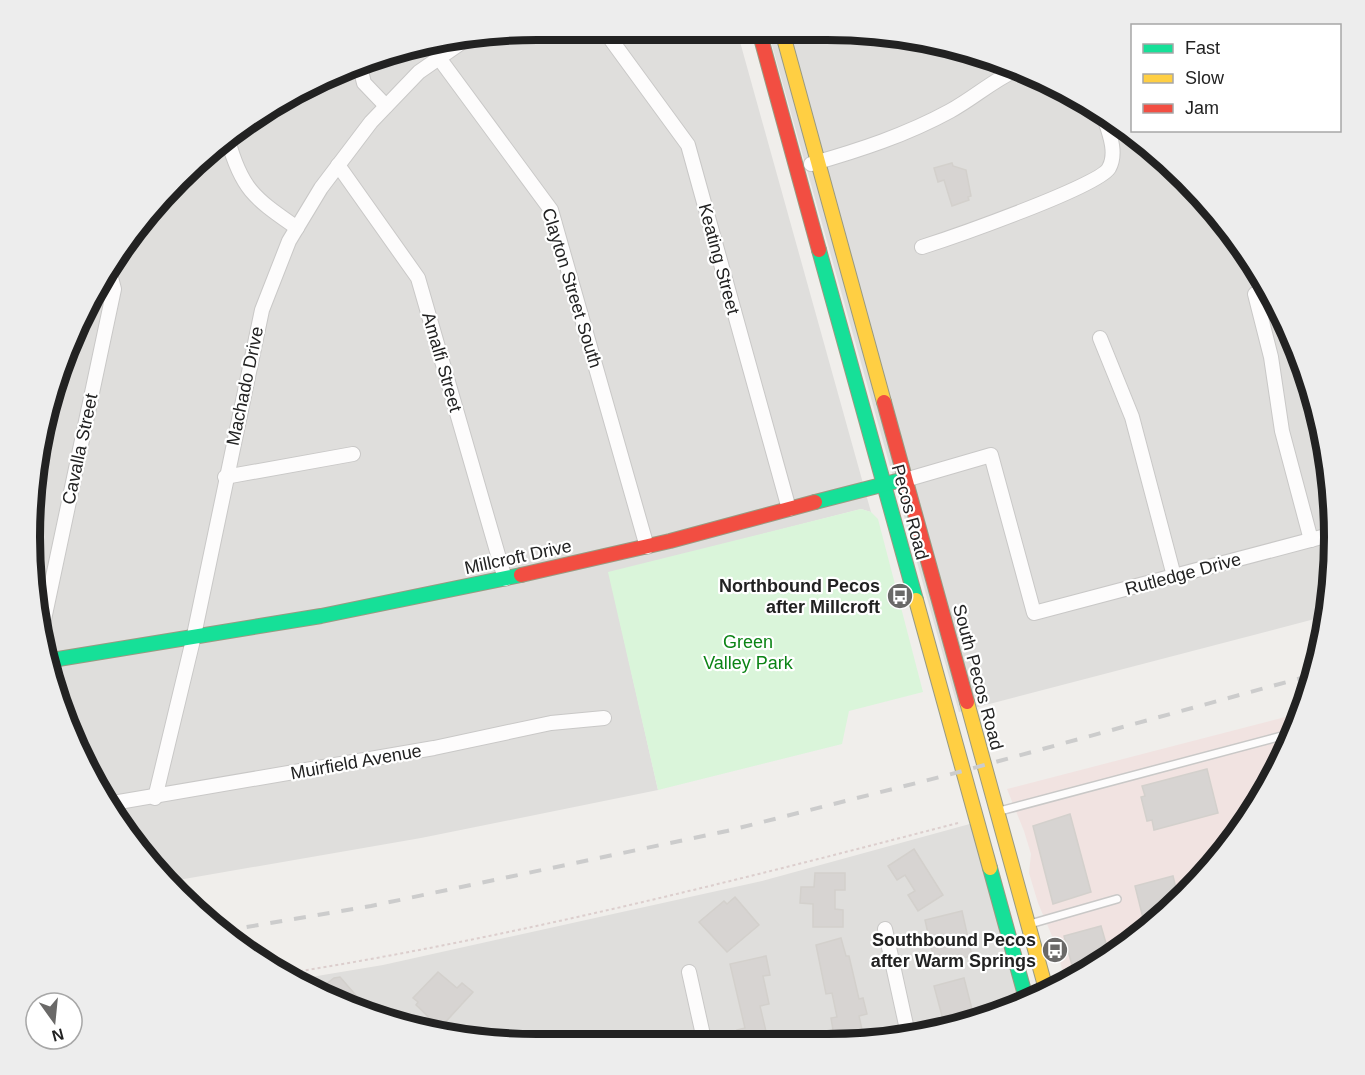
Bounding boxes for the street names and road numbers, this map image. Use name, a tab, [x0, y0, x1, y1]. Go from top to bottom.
street label: Keating Street	[695, 201, 743, 317]
street label: Clayton Street South	[538, 206, 606, 370]
street label: Amalfi Street	[418, 310, 466, 414]
street label: Machado Drive	[223, 325, 267, 447]
street label: Cavalla Street	[58, 392, 102, 506]
street label: Pecos Road	[888, 462, 932, 562]
street label: Millcroft Drive	[463, 536, 573, 578]
street label: Rutledge Drive	[1123, 549, 1243, 599]
street label: South Pecos Road	[949, 602, 1007, 752]
street label: Muirfield Avenue	[289, 741, 423, 783]

